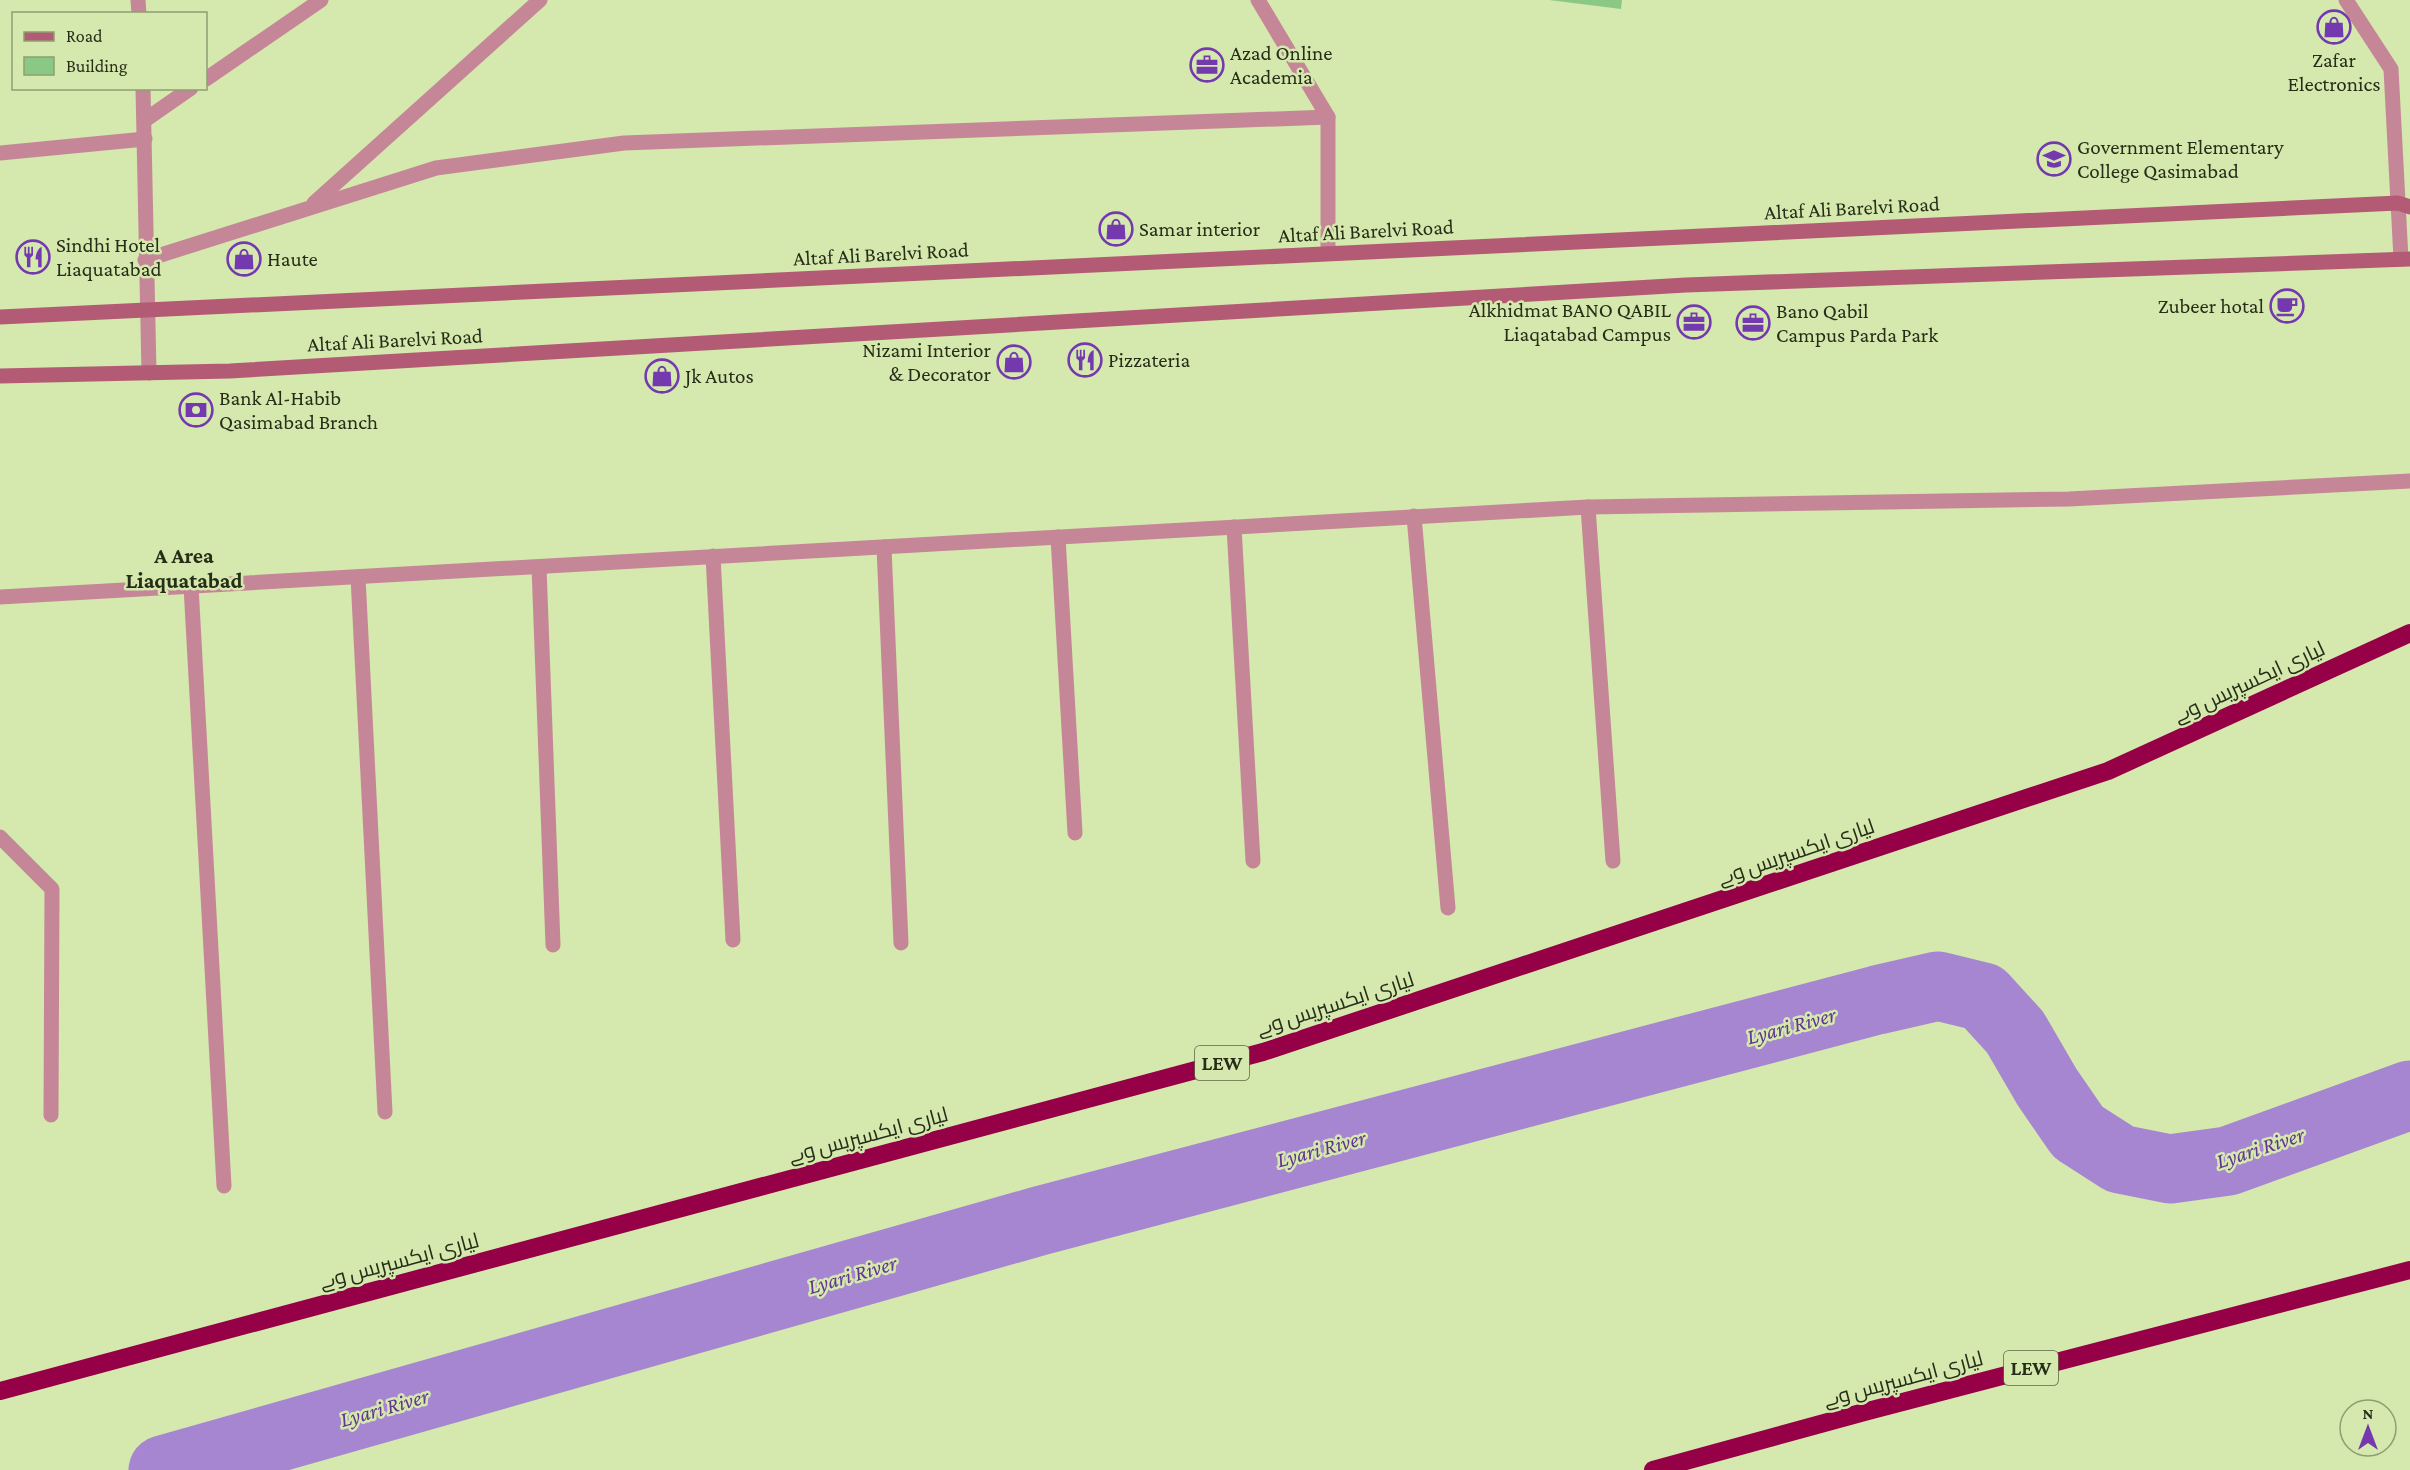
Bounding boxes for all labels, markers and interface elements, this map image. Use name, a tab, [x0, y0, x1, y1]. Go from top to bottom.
shop icon: Zafar Electronics	[2316, 9, 2352, 45]
legend	[12, 12, 207, 90]
text: Road	[66, 26, 103, 46]
place label: Azad Online Academia	[1230, 41, 1332, 89]
office icon: Azad Online Academia	[1189, 47, 1225, 83]
place label: Zafar Electronics	[2288, 48, 2380, 96]
text: Building	[66, 56, 128, 76]
place label: Government Elementary College Qasimabad	[2077, 135, 2284, 183]
school or university icon: Government Elementary College Qasimabad	[2036, 141, 2072, 177]
street label: Altaf Ali Barelvi Road	[1764, 191, 1940, 225]
shop icon: Samar interior	[1098, 211, 1134, 247]
street label: Altaf Ali Barelvi Road	[1278, 214, 1454, 248]
place label: Samar interior	[1139, 217, 1261, 241]
place label: Sindhi Hotel Liaquatabad	[56, 233, 161, 281]
street label: Altaf Ali Barelvi Road	[793, 237, 969, 271]
restaurant icon: Sindhi Hotel Liaquatabad	[15, 239, 51, 275]
shop icon: Haute	[226, 241, 262, 277]
place label: Haute	[267, 247, 318, 271]
cafe icon: Zubeer hotal	[2269, 288, 2305, 324]
place label: Zubeer hotal	[2158, 294, 2264, 318]
place label: Alkhidmat BANO QABIL Liaqatabad Campus	[1469, 298, 1672, 346]
place label: Bano Qabil Campus Parda Park	[1776, 299, 1938, 347]
office icon: Alkhidmat BANO QABIL Liaqatabad Campus	[1676, 304, 1712, 340]
office icon: Bano Qabil Campus Parda Park	[1735, 305, 1771, 341]
street label: Altaf Ali Barelvi Road	[307, 323, 483, 357]
place label: Nizami Interior & Decorator	[862, 338, 992, 386]
restaurant icon: Pizzateria	[1067, 342, 1103, 378]
shop icon: Nizami Interior & Decorator	[996, 344, 1032, 380]
place label: Pizzateria	[1108, 348, 1191, 372]
shop icon: Jk Autos	[644, 358, 680, 394]
place label: Jk Autos	[683, 364, 754, 388]
place label: Bank Al-Habib Qasimabad Branch	[219, 386, 378, 434]
bank icon: Bank Al-Habib Qasimabad Branch	[178, 392, 214, 428]
district label: A Area Liaquatabad	[125, 543, 243, 593]
street label: لیاری ایکسپریس وے	[2169, 636, 2329, 729]
street label: لیاری ایکسپریس وے	[1714, 814, 1878, 892]
street label: لیاری ایکسپریس وے	[1253, 967, 1418, 1043]
water label: Lyari River	[1744, 1001, 1840, 1049]
road number: LEW	[1195, 1046, 1249, 1080]
street label: لیاری ایکسپریس وے	[785, 1102, 951, 1170]
water label: Lyari River	[2213, 1121, 2309, 1173]
water label: Lyari River	[1274, 1124, 1370, 1172]
street label: لیاری ایکسپریس وے	[316, 1228, 482, 1296]
water label: Lyari River	[805, 1250, 901, 1299]
street label: لیاری ایکسپریس وے	[1820, 1346, 1986, 1414]
road number: LEW	[2004, 1351, 2058, 1385]
water label: Lyari River	[337, 1383, 433, 1432]
north arrow	[2338, 1398, 2398, 1458]
text: N	[2363, 1405, 2374, 1422]

